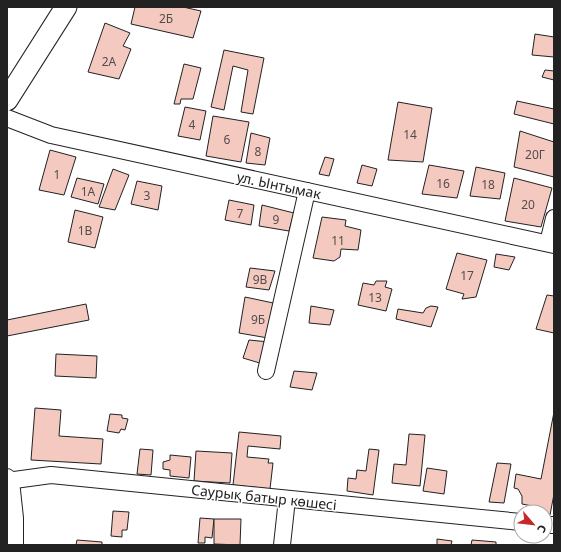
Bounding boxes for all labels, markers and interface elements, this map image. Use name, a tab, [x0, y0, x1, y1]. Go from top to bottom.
house number: 2Б	[159, 10, 173, 27]
house number: 2А	[102, 53, 117, 70]
house number: 4	[189, 116, 196, 133]
house number: 14	[403, 126, 417, 143]
house number: 6	[224, 131, 231, 148]
house number: 8	[255, 143, 262, 160]
house number: 20Г	[525, 146, 545, 163]
house number: 1	[54, 166, 60, 183]
street label: ул. Ынтымак	[235, 167, 323, 203]
house number: 16	[436, 175, 450, 192]
house number: 18	[481, 176, 495, 193]
house number: 1А	[81, 183, 96, 200]
house number: 3	[144, 187, 151, 204]
house number: 20	[521, 196, 535, 213]
house number: 7	[237, 205, 244, 222]
house number: 9	[273, 211, 280, 228]
house number: 1В	[78, 222, 93, 239]
house number: 11	[331, 232, 345, 249]
house number: 17	[460, 267, 474, 284]
house number: 9В	[253, 271, 268, 288]
house number: 13	[368, 289, 382, 306]
house number: 9Б	[251, 311, 265, 328]
street label: Саурық батыр көшесі	[190, 480, 338, 514]
north arrow	[513, 504, 553, 544]
text: С	[534, 522, 551, 536]

